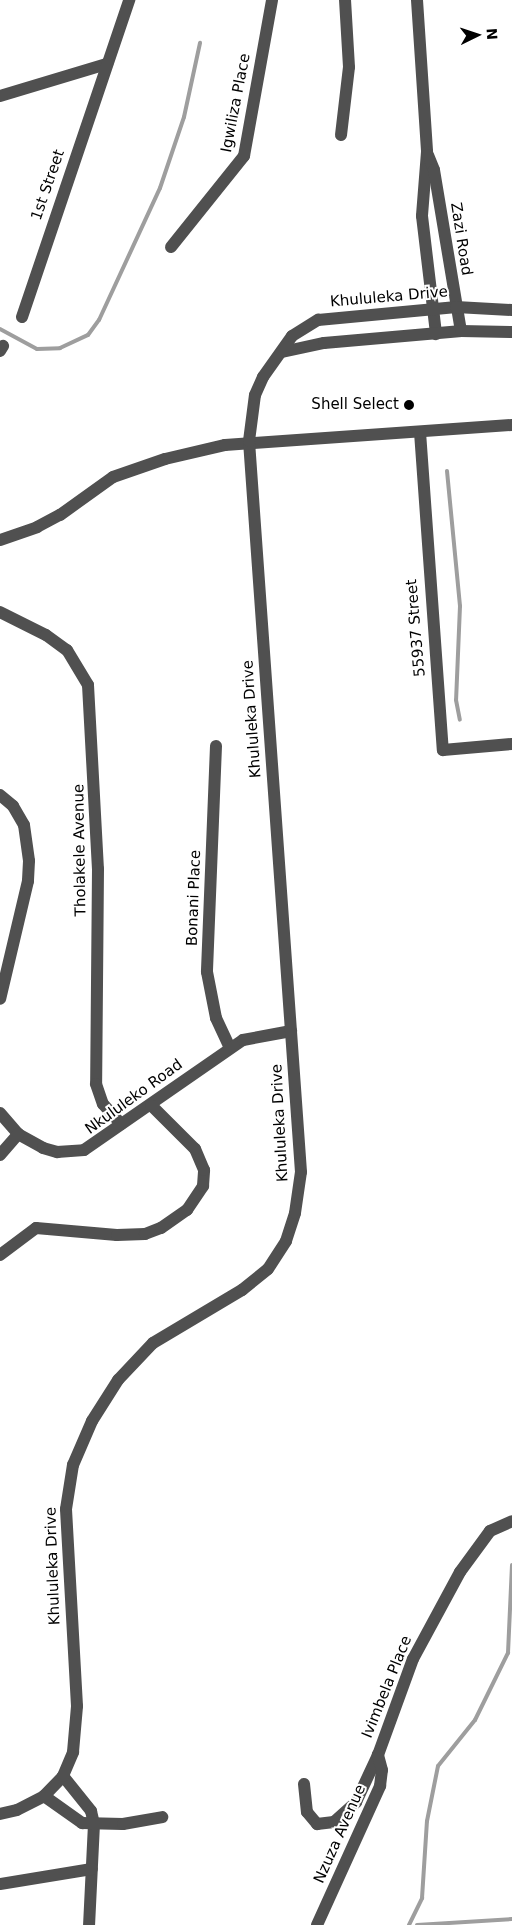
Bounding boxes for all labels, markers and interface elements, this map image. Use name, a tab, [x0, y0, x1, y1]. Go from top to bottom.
north arrow	[452, 10, 502, 60]
text: N	[484, 28, 500, 40]
street label: Igwiliza Place	[218, 52, 254, 154]
street label: 1st Street	[28, 147, 68, 223]
street label: Zazi Road	[446, 201, 476, 277]
street label: Khululeka Drive	[329, 283, 449, 311]
place label: Shell Select	[311, 396, 399, 414]
marker: Shell Select	[403, 399, 415, 411]
street label: 55937 Street	[403, 578, 429, 678]
street label: Khululeka Drive	[239, 659, 265, 779]
street label: Tholakele Avenue	[70, 784, 90, 916]
street label: Bonani Place	[183, 849, 205, 947]
street label: Nkululeko Road	[82, 1056, 186, 1138]
street label: Khululeka Drive	[268, 1063, 292, 1183]
street label: Khululeka Drive	[42, 1507, 64, 1625]
street label: Ivimbela Place	[358, 1633, 416, 1741]
street label: Nzuza Avenue	[310, 1782, 370, 1886]

